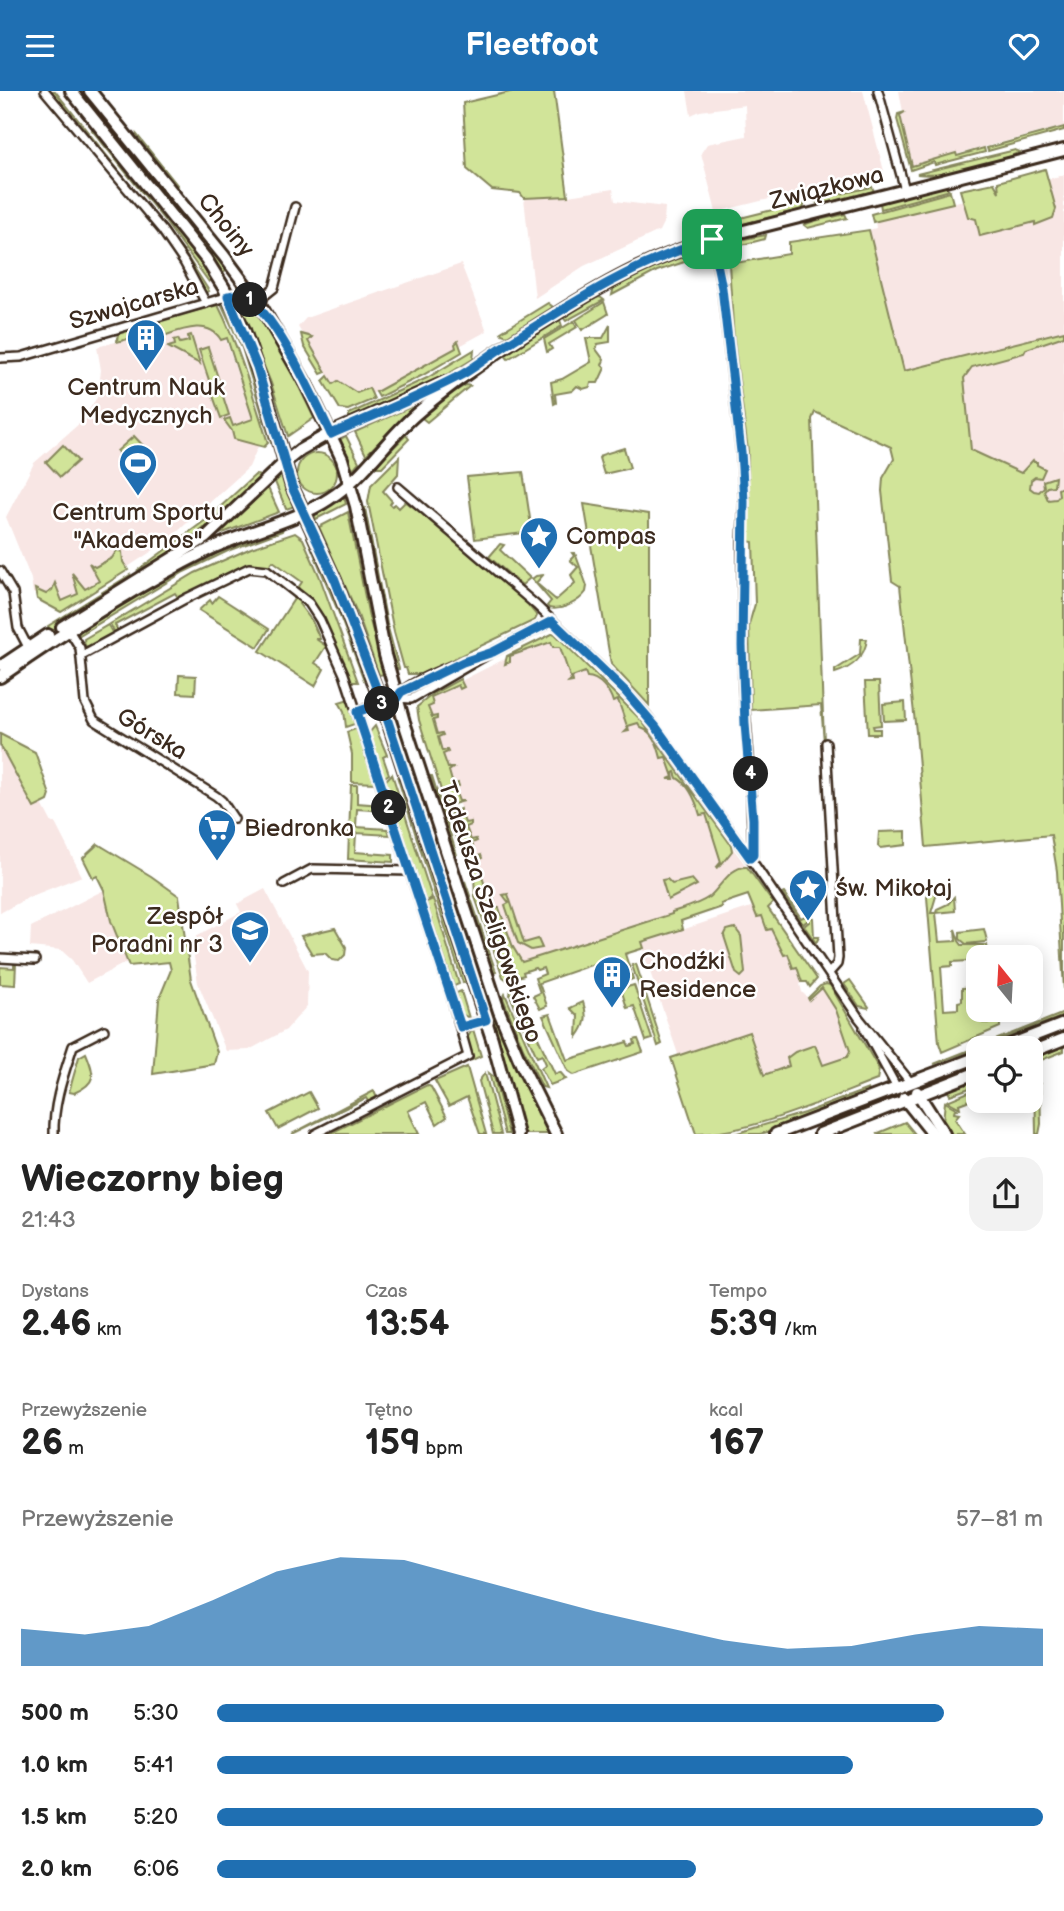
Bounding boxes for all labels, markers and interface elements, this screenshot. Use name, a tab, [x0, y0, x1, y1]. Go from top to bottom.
text: Fleetfoot	[465, 26, 599, 65]
icon: menu	[21, 27, 59, 65]
icon: heart	[1005, 27, 1043, 65]
street label: Związkowa	[766, 160, 887, 216]
street label: Choiny	[191, 187, 261, 263]
pin	[682, 209, 742, 269]
icon: arrive	[693, 220, 731, 258]
street label: Szwajcarska	[66, 272, 202, 336]
pin: 1	[232, 283, 268, 318]
text: 1	[246, 288, 254, 311]
building icon: Centrum Nauk Medycznych	[125, 317, 167, 372]
place label: Centrum Nauk Medycznych	[67, 373, 225, 430]
sports icon: Centrum Sportu "Akademos"	[117, 442, 159, 497]
place label: Centrum Sportu "Akademos"	[52, 498, 224, 555]
place icon: Compas	[518, 515, 560, 570]
place label: Compas	[566, 522, 656, 551]
pin: 3	[364, 687, 400, 721]
text: 3	[376, 692, 387, 715]
street label: Górska	[111, 702, 193, 766]
pin: 4	[734, 757, 768, 791]
text: 4	[745, 762, 756, 785]
street label: Tadeusza Szeligowskiego	[432, 777, 548, 1047]
pin: 2	[372, 791, 406, 825]
text: 2	[383, 796, 394, 819]
supermarket icon: Biedronka	[196, 807, 238, 862]
place label: Biedronka	[244, 814, 354, 843]
place icon: św. Mikołaj	[787, 867, 829, 922]
place label: św. Mikołaj	[835, 874, 952, 903]
place label: Zespół Poradni nr 3	[91, 902, 224, 959]
school or university icon: Zespół Poradni nr 3	[229, 909, 271, 964]
north arrow	[966, 945, 1043, 1022]
map controls	[966, 945, 1043, 1113]
place label: Chodźki Residence	[639, 947, 756, 1004]
building icon: Chodźki Residence	[591, 954, 633, 1009]
button: locate	[966, 1036, 1043, 1113]
text: Wieczorny bieg	[21, 1157, 284, 1202]
button: share	[969, 1157, 1043, 1231]
text: 21:43	[21, 1206, 76, 1234]
text: Dystans	[21, 1280, 89, 1303]
text: Czas	[365, 1280, 408, 1303]
text: Tempo	[709, 1280, 767, 1303]
text: 2.46	[21, 1303, 92, 1346]
text: 13:54	[365, 1303, 449, 1346]
text: 5:39	[709, 1303, 779, 1346]
text: km	[92, 1318, 122, 1341]
text: /km	[779, 1318, 817, 1341]
text: Przewyższenie	[21, 1399, 147, 1422]
text: Tętno	[365, 1399, 413, 1422]
text: kcal	[709, 1399, 743, 1422]
text: 26	[21, 1422, 63, 1465]
text: 159	[365, 1422, 420, 1465]
text: 167	[709, 1422, 764, 1465]
text: m	[63, 1437, 84, 1460]
text: bpm	[420, 1437, 463, 1460]
text: Przewyższenie	[21, 1505, 174, 1533]
text: 57–81 m	[956, 1505, 1043, 1533]
text: 500 m	[21, 1699, 89, 1727]
text: 5:30	[133, 1699, 179, 1727]
text: 1.0 km	[21, 1751, 88, 1779]
text: 5:41	[133, 1751, 174, 1779]
text: 1.5 km	[21, 1803, 87, 1831]
text: 5:20	[133, 1803, 178, 1831]
text: 2.0 km	[21, 1855, 92, 1883]
text: 6:06	[133, 1855, 179, 1883]

